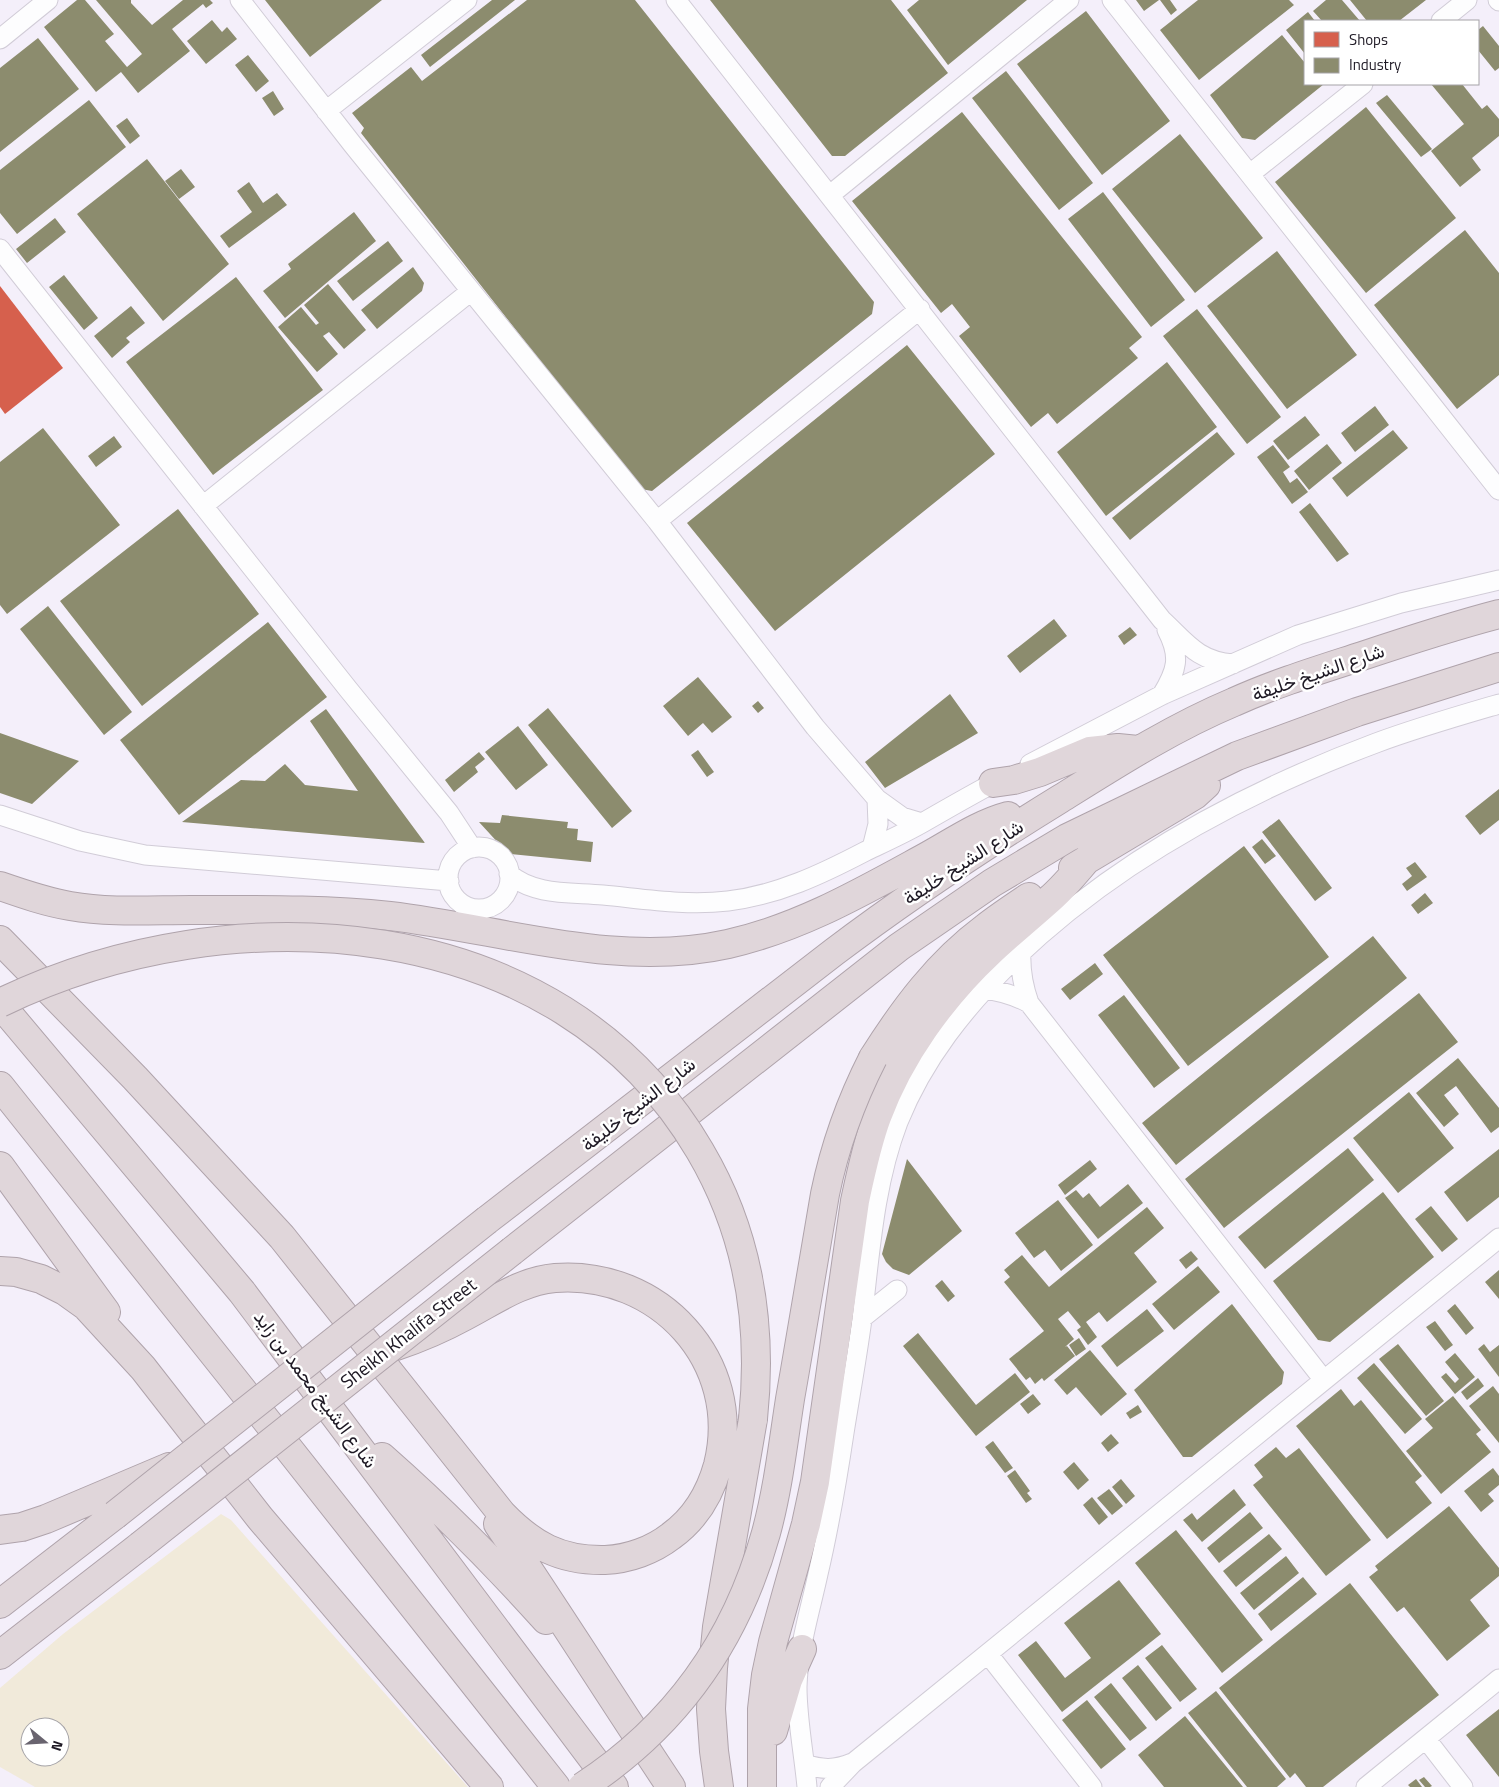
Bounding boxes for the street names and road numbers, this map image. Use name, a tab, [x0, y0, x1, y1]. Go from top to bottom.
street label: شارع الشيخ خليفة	[1248, 635, 1388, 708]
street label: شارع الشيخ خليفة	[897, 812, 1029, 911]
street label: شارع الشيخ خليفة	[574, 1050, 701, 1158]
street label: Sheikh Khalifa Street	[333, 1270, 482, 1395]
street label: شارع الشيخ محمد بن زايد	[247, 1304, 385, 1474]

